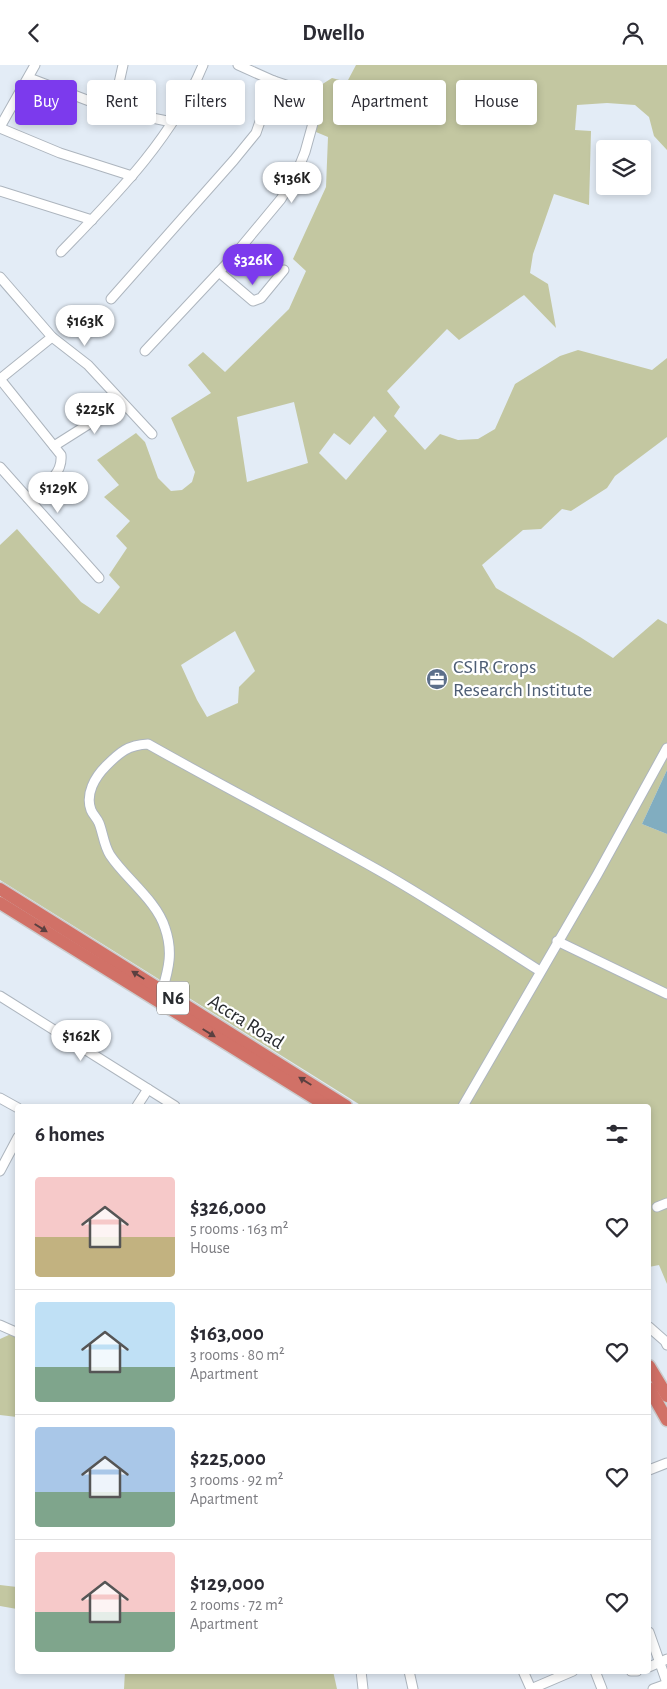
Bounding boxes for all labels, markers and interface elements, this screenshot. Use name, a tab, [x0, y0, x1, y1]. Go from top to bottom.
icon: back	[20, 19, 48, 47]
icon: person	[619, 19, 647, 47]
text: Dwello	[302, 22, 365, 44]
chip: Buy	[15, 80, 77, 125]
chip: Rent	[87, 80, 156, 125]
chip: Filters	[166, 80, 245, 125]
chip: New	[255, 80, 323, 125]
chip: Apartment	[333, 80, 446, 125]
chip: House	[456, 80, 537, 125]
map controls	[596, 140, 651, 195]
button: layers	[596, 140, 651, 195]
pin: $136K	[257, 161, 327, 204]
text: $136K	[274, 170, 310, 186]
pin: $326K	[218, 243, 288, 286]
text: $326K	[234, 252, 272, 268]
pin: $163K	[50, 305, 120, 347]
text: $163K	[67, 313, 103, 329]
pin: $225K	[60, 393, 130, 435]
text: $225K	[76, 401, 114, 417]
pin: $129K	[23, 471, 93, 514]
text: $129K	[39, 480, 77, 496]
place label: CSIR Crops Research Institute	[453, 657, 592, 700]
office icon: CSIR Crops Research Institute	[425, 667, 449, 691]
one-way arrow	[35, 924, 48, 933]
one-way arrow	[131, 971, 144, 980]
road number: N6	[157, 981, 189, 1015]
street label: Accra Road	[205, 991, 287, 1053]
pin: $162K	[46, 1019, 116, 1062]
text: $162K	[62, 1028, 100, 1044]
one-way arrow	[202, 1029, 215, 1038]
one-way arrow	[298, 1076, 311, 1085]
icon: filters	[603, 1120, 631, 1148]
text: 6 homes	[35, 1124, 105, 1145]
icon: home	[75, 1197, 135, 1257]
text: $326,000	[190, 1197, 266, 1218]
icon: heart	[603, 1213, 631, 1241]
text: 5 rooms · 163 m²	[190, 1221, 288, 1237]
text: House	[190, 1240, 230, 1256]
icon: home	[75, 1322, 135, 1382]
text: $163,000	[190, 1323, 264, 1344]
icon: heart	[603, 1338, 631, 1366]
text: 3 rooms · 80 m²	[190, 1347, 285, 1363]
text: Apartment	[190, 1366, 258, 1382]
icon: home	[75, 1447, 135, 1507]
text: $225,000	[190, 1448, 266, 1469]
icon: heart	[603, 1463, 631, 1491]
text: 3 rooms · 92 m²	[190, 1472, 283, 1488]
text: Apartment	[190, 1491, 258, 1507]
icon: home	[75, 1572, 135, 1632]
text: $129,000	[190, 1573, 265, 1594]
icon: heart	[603, 1588, 631, 1616]
text: 2 rooms · 72 m²	[190, 1597, 283, 1613]
text: Apartment	[190, 1616, 258, 1632]

